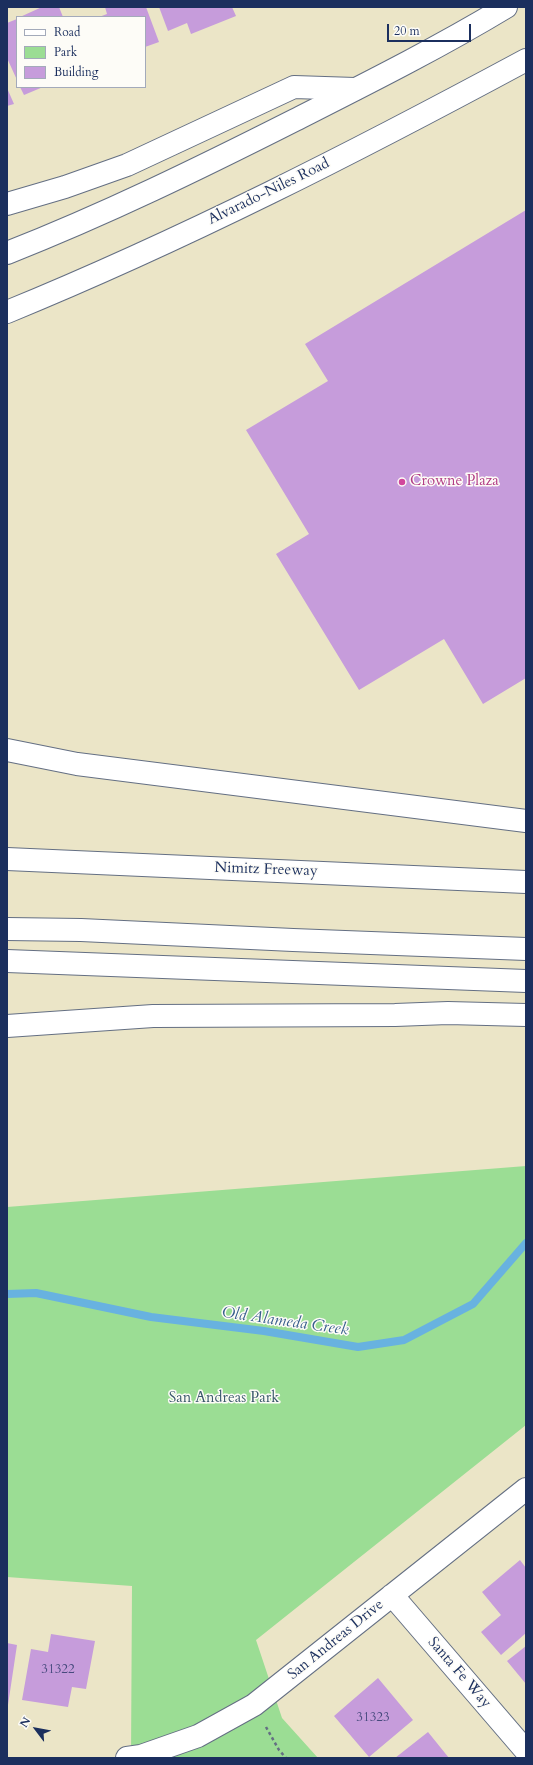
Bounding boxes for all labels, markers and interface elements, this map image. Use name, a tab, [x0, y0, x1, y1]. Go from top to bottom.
legend	[16, 16, 146, 88]
scale bar	[389, 16, 473, 42]
text: 20 m	[394, 23, 420, 39]
text: Road	[54, 24, 80, 40]
text: Park	[54, 44, 77, 60]
text: Building	[54, 64, 98, 80]
street label: Alvarado-Niles Road	[205, 155, 333, 229]
place label: Crowne Plaza	[410, 473, 499, 491]
marker: Crowne Plaza	[397, 477, 407, 487]
street label: Nimitz Freeway	[214, 859, 318, 881]
water label: Old Alameda Creek	[220, 1304, 350, 1340]
park label: San Andreas Park	[169, 1390, 279, 1408]
street label: San Andreas Drive	[285, 1596, 387, 1684]
street label: Santa Fe Way	[423, 1634, 495, 1712]
house number: 31322	[41, 1662, 75, 1678]
north arrow	[16, 1709, 56, 1749]
house number: 31323	[356, 1710, 390, 1726]
text: N	[17, 1714, 34, 1730]

